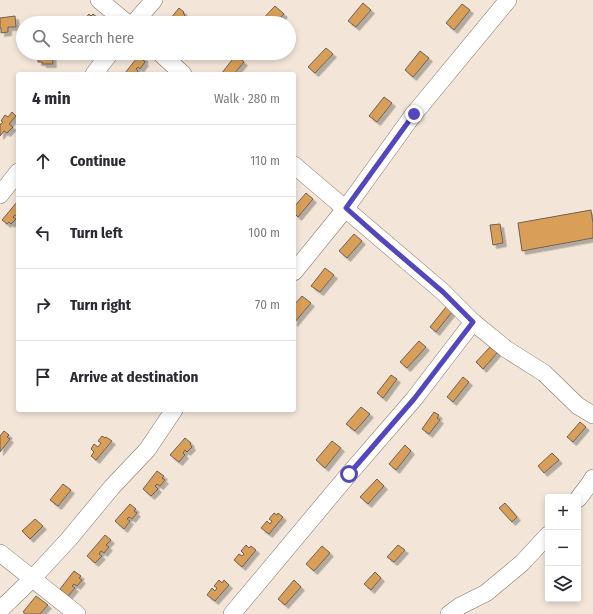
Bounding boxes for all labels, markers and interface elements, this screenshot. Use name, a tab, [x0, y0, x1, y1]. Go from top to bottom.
search box	[16, 16, 296, 60]
icon: search	[30, 27, 52, 49]
text: Search here	[62, 29, 134, 47]
text: 4 min	[32, 88, 71, 109]
text: Walk · 280 m	[214, 91, 280, 106]
route end	[405, 105, 423, 123]
icon: ahead	[32, 150, 54, 172]
text: Continue	[70, 152, 126, 170]
text: 110 m	[250, 153, 280, 168]
icon: left	[32, 222, 54, 244]
text: Turn left	[70, 224, 123, 242]
text: 100 m	[248, 225, 280, 240]
icon: right	[32, 294, 54, 316]
text: Turn right	[70, 296, 131, 314]
text: 70 m	[255, 297, 280, 312]
icon: arrive	[32, 366, 54, 388]
text: Arrive at destination	[70, 368, 198, 386]
route start	[340, 465, 358, 483]
map controls	[545, 494, 581, 602]
button: +	[545, 494, 581, 530]
button: −	[545, 530, 581, 566]
button: layers	[545, 566, 581, 602]

